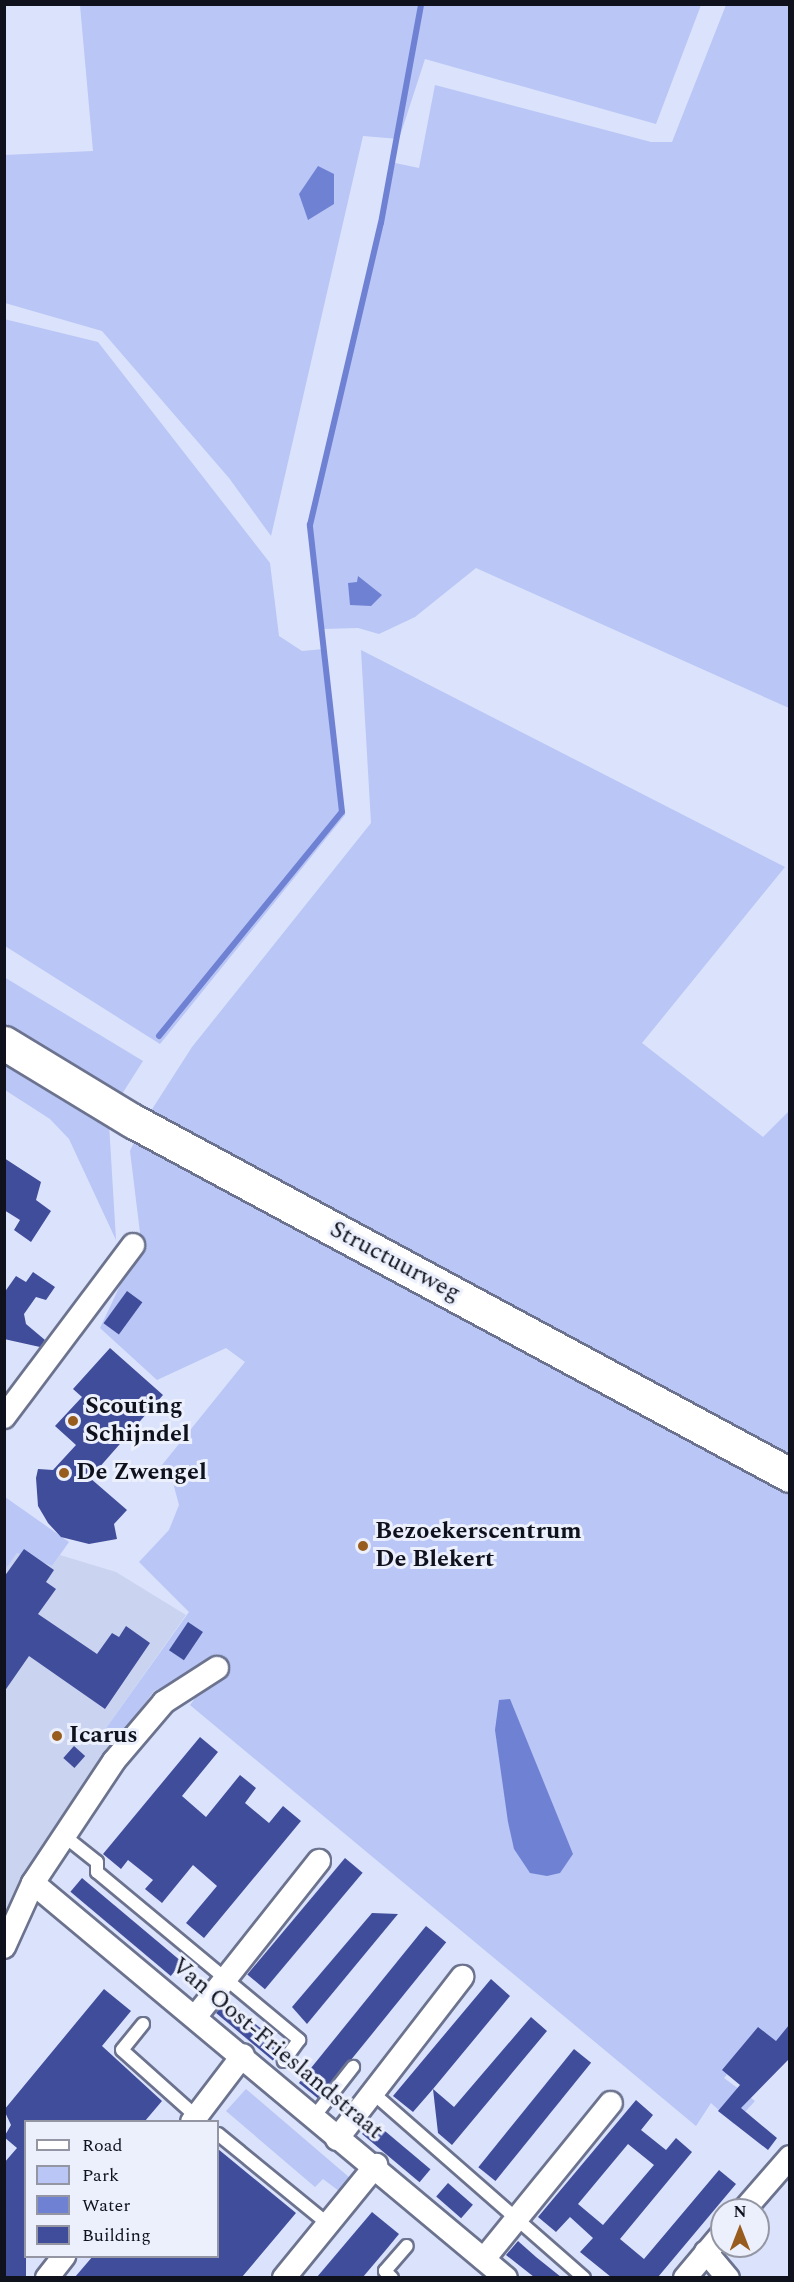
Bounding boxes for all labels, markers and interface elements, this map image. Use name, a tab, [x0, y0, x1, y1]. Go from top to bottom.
street label: Structuurweg	[325, 1215, 465, 1309]
place label: Scouting Schijndel	[85, 1393, 190, 1449]
marker: Scouting Schijndel	[66, 1414, 80, 1428]
place label: De Zwengel	[76, 1459, 207, 1487]
marker: De Zwengel	[57, 1466, 71, 1480]
place label: Bezoekerscentrum De Blekert	[375, 1518, 582, 1574]
marker: Bezoekerscentrum De Blekert	[356, 1539, 370, 1553]
place label: Icarus	[69, 1722, 138, 1750]
marker: Icarus	[50, 1729, 64, 1743]
street label: Van Oost-Frieslandstraat	[165, 1952, 389, 2146]
legend	[24, 2120, 219, 2258]
text: Road	[82, 2132, 123, 2159]
text: Park	[82, 2162, 119, 2189]
text: Water	[82, 2192, 130, 2219]
north arrow	[710, 2198, 770, 2258]
text: N	[733, 2200, 747, 2224]
text: Building	[82, 2222, 151, 2249]

